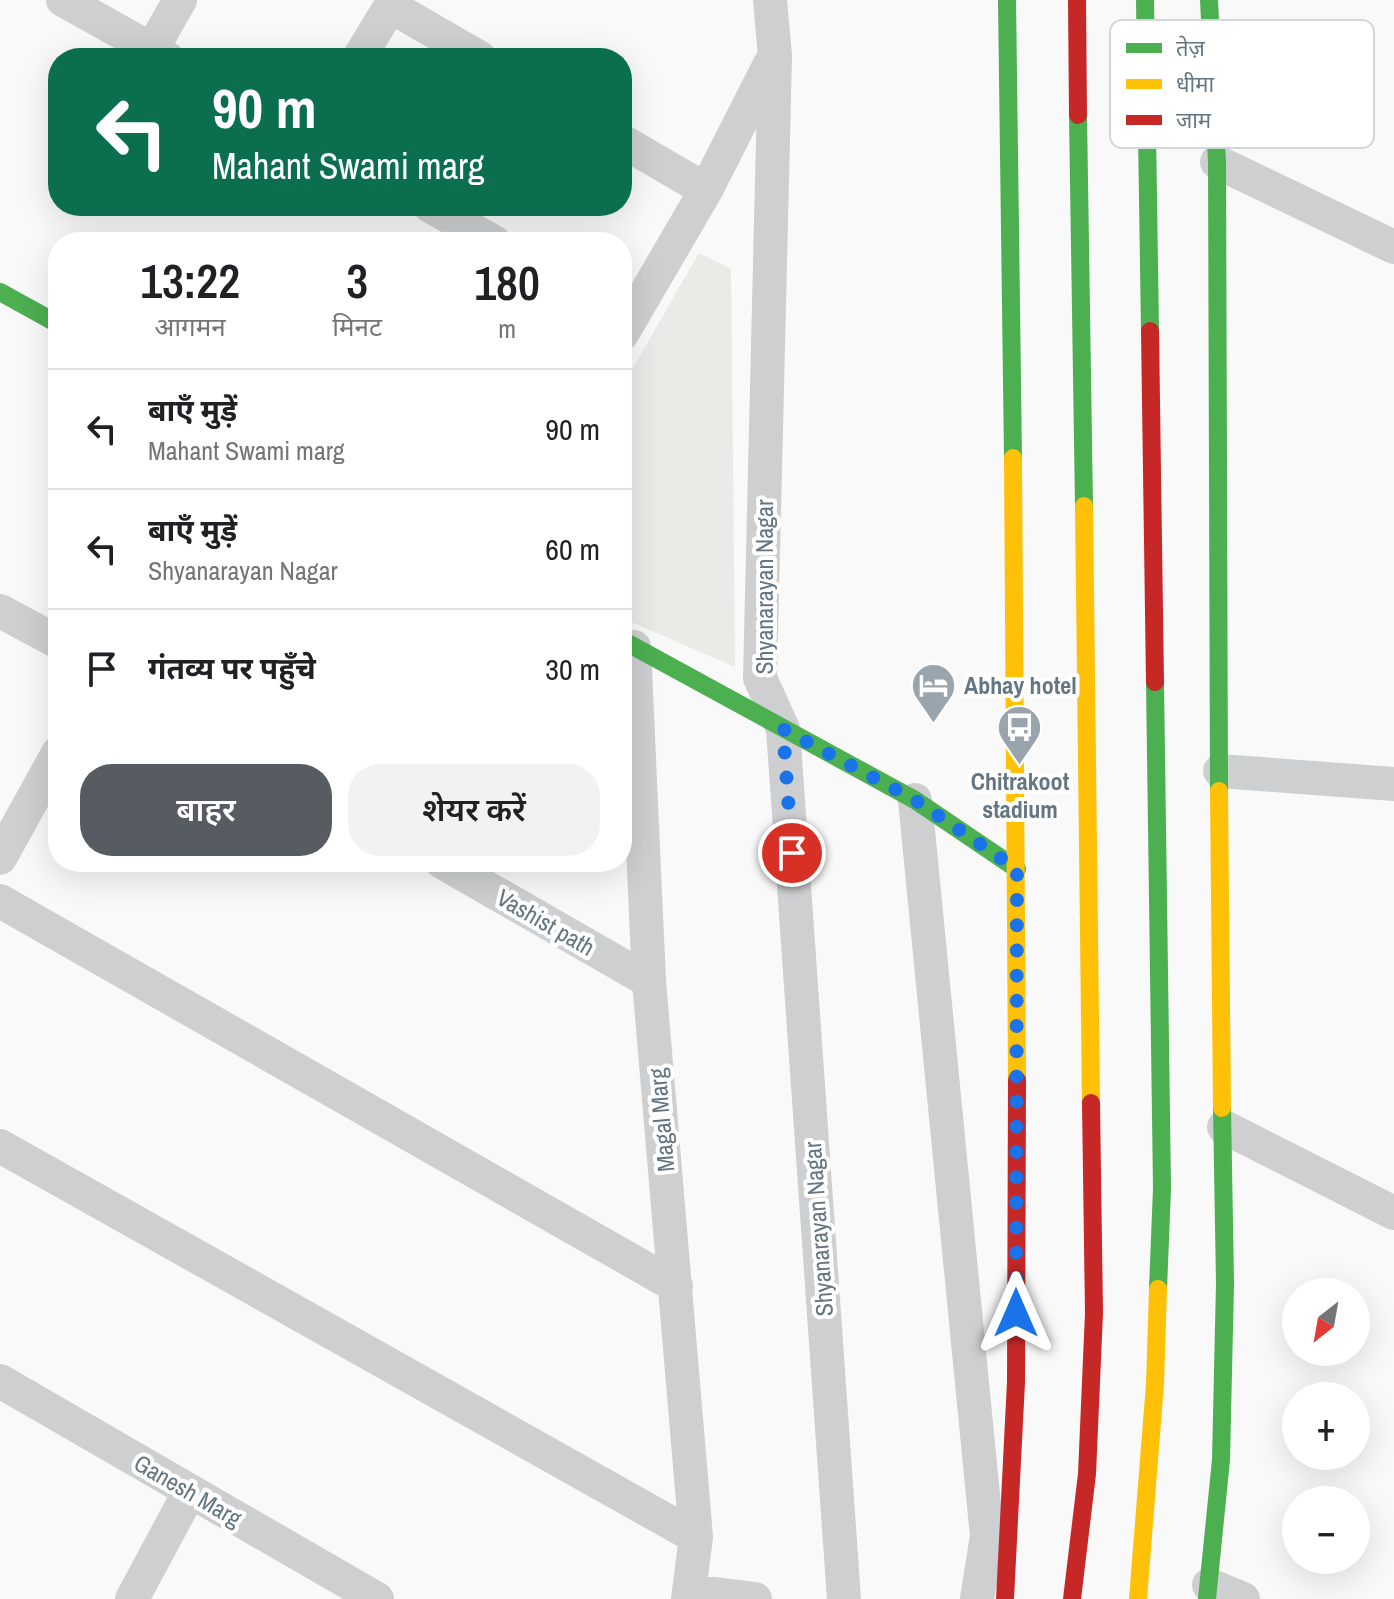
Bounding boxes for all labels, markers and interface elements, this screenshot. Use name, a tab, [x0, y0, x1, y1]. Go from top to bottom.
legend	[1110, 20, 1374, 148]
text: तेज़	[1176, 33, 1206, 63]
text: धीमा	[1176, 69, 1214, 99]
text: 90 m	[212, 70, 317, 145]
icon: left	[80, 80, 184, 184]
text: जाम	[1176, 105, 1212, 135]
text: Mahant Swami marg	[212, 142, 484, 190]
text: 13:22	[140, 248, 240, 313]
text: 3	[346, 248, 368, 313]
text: 180	[474, 250, 540, 315]
text: आगमन	[155, 309, 226, 344]
text: मिनट	[332, 309, 382, 344]
text: m	[498, 311, 516, 346]
text: बाएँ मुड़ें	[148, 390, 237, 430]
icon: left	[80, 407, 124, 451]
text: 90 m	[545, 409, 600, 449]
text: Mahant Swami marg	[148, 433, 345, 468]
street label: Shyanarayan Nagar	[748, 499, 780, 675]
text: बाएँ मुड़ें	[148, 510, 237, 550]
icon: left	[80, 527, 124, 571]
text: 60 m	[545, 529, 600, 569]
text: Shyanarayan Nagar	[148, 553, 338, 588]
icon: arrive	[80, 647, 124, 691]
text: गंतव्य पर पहुँचे	[148, 648, 316, 688]
text: 30 m	[545, 649, 600, 689]
hotel icon: Abhay hotel	[909, 661, 957, 724]
place label: Abhay hotel	[964, 669, 1077, 701]
bus stop icon: Chitrakoot stadium	[996, 703, 1044, 766]
button: बाहर	[80, 764, 332, 856]
button: शेयर करें	[348, 764, 600, 856]
place label: Chitrakoot stadium	[971, 765, 1070, 825]
pin	[758, 819, 826, 887]
icon: arrive	[770, 831, 814, 875]
street label: Vashist path	[491, 881, 601, 963]
street label: Magal Marg	[641, 1067, 681, 1173]
street label: Shyanarayan Nagar	[796, 1140, 840, 1317]
position arrow	[974, 1271, 1058, 1355]
north arrow	[1282, 1278, 1370, 1366]
map controls	[1282, 1278, 1370, 1574]
button: +	[1282, 1382, 1370, 1470]
street label: Ganesh Marg	[128, 1446, 248, 1534]
button: −	[1282, 1486, 1370, 1574]

